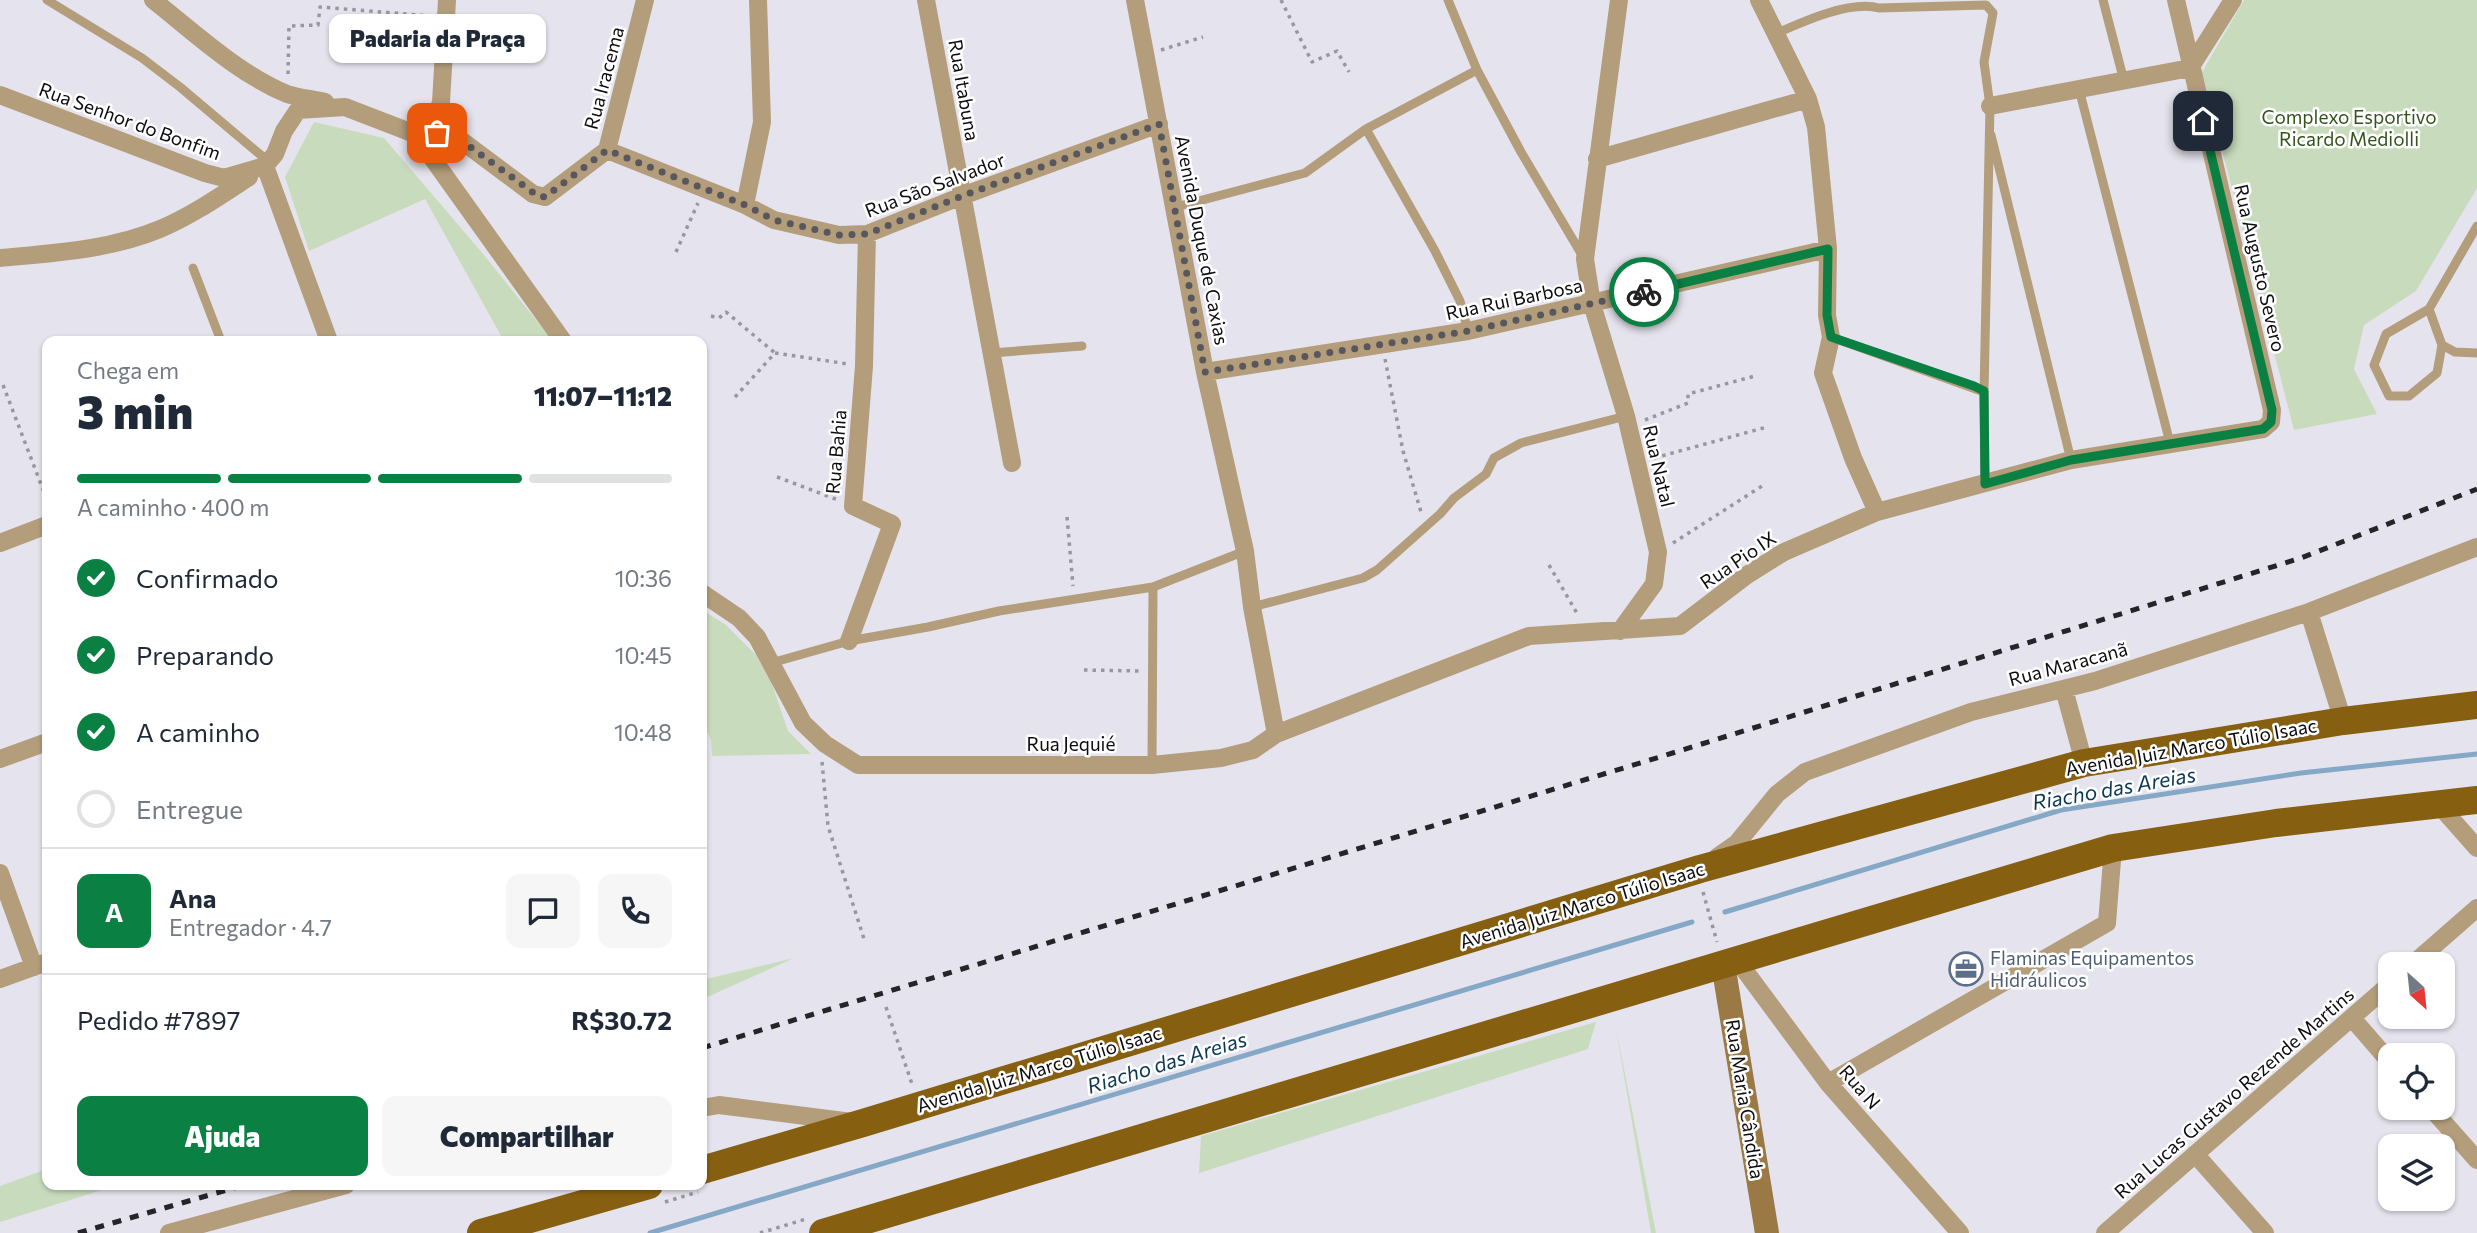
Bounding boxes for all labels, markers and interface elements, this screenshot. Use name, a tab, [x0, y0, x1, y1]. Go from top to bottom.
callout: Padaria da Praça	[328, 14, 546, 63]
text: Padaria da Praça	[350, 24, 525, 52]
street label: Rua Iracema	[579, 24, 628, 132]
street label: Rua Itabuna	[944, 37, 985, 142]
street label: Rua Senhor do Bonfim	[36, 77, 224, 164]
pin	[2173, 91, 2233, 151]
icon: home	[2184, 102, 2222, 140]
pin	[407, 103, 467, 163]
park label: Complexo Esportivo Ricardo Mediolli	[2261, 105, 2437, 150]
icon: bag	[418, 114, 456, 152]
street label: Avenida Duque de Caxias	[1171, 133, 1234, 347]
street label: Rua São Salvador	[862, 147, 1008, 222]
street label: Rua Augusto Severo	[2230, 182, 2291, 354]
courier	[1609, 257, 1679, 327]
street label: Rua Rui Barbosa	[1443, 273, 1584, 324]
icon: bike	[1625, 273, 1663, 311]
text: Chega em	[77, 356, 179, 384]
text: 11:07–11:12	[534, 380, 672, 411]
text: 3 min	[77, 382, 193, 438]
street label: Rua Bahia	[820, 409, 851, 495]
street label: Rua Natal	[1639, 423, 1680, 509]
text: A caminho · 400 m	[77, 493, 269, 521]
street label: Rua Pio IX	[1695, 526, 1780, 593]
icon: check	[77, 559, 115, 597]
text: Confirmado	[136, 562, 278, 593]
text: 10:36	[615, 564, 672, 592]
icon: check	[77, 636, 115, 674]
street label: Rua Maracanã	[2006, 637, 2130, 690]
text: Preparando	[136, 639, 274, 670]
text: 10:45	[615, 641, 672, 669]
icon: check	[77, 713, 115, 751]
street label: Avenida Juiz Marco Túlio Isaac	[2063, 713, 2318, 780]
text: A caminho	[136, 716, 260, 747]
text: 10:48	[614, 718, 672, 746]
street label: Rua Jequié	[1027, 732, 1116, 755]
water label: Riacho das Areias	[2030, 761, 2197, 814]
text: Entregue	[136, 793, 243, 824]
street label: Avenida Juiz Marco Túlio Isaac	[1457, 856, 1707, 953]
button: chat	[506, 874, 580, 948]
button: phone	[598, 874, 672, 948]
text: Ana	[169, 882, 216, 913]
text: A	[105, 896, 123, 927]
text: Entregador · 4.7	[169, 913, 332, 941]
place label: Flaminas Equipamentos Hidráulicos	[1990, 946, 2194, 991]
office icon: Flaminas Equipamentos Hidráulicos	[1947, 950, 1985, 988]
north arrow	[2378, 952, 2455, 1029]
map controls	[2378, 952, 2455, 1211]
street label: Rua Lucas Gustavo Rezende Martins	[2109, 982, 2358, 1203]
text: Pedido #7897	[77, 1004, 240, 1035]
text: R$30.72	[571, 1004, 672, 1035]
street label: Rua Maria Cândida	[1722, 1017, 1769, 1180]
street label: Avenida Juiz Marco Túlio Isaac	[914, 1020, 1164, 1117]
water label: Riacho das Areias	[1084, 1025, 1249, 1098]
button: locate	[2378, 1043, 2455, 1120]
street label: Rua N	[1835, 1060, 1886, 1114]
button: Ajuda	[77, 1096, 368, 1176]
button: Compartilhar	[382, 1096, 672, 1176]
button: layers	[2378, 1134, 2455, 1211]

